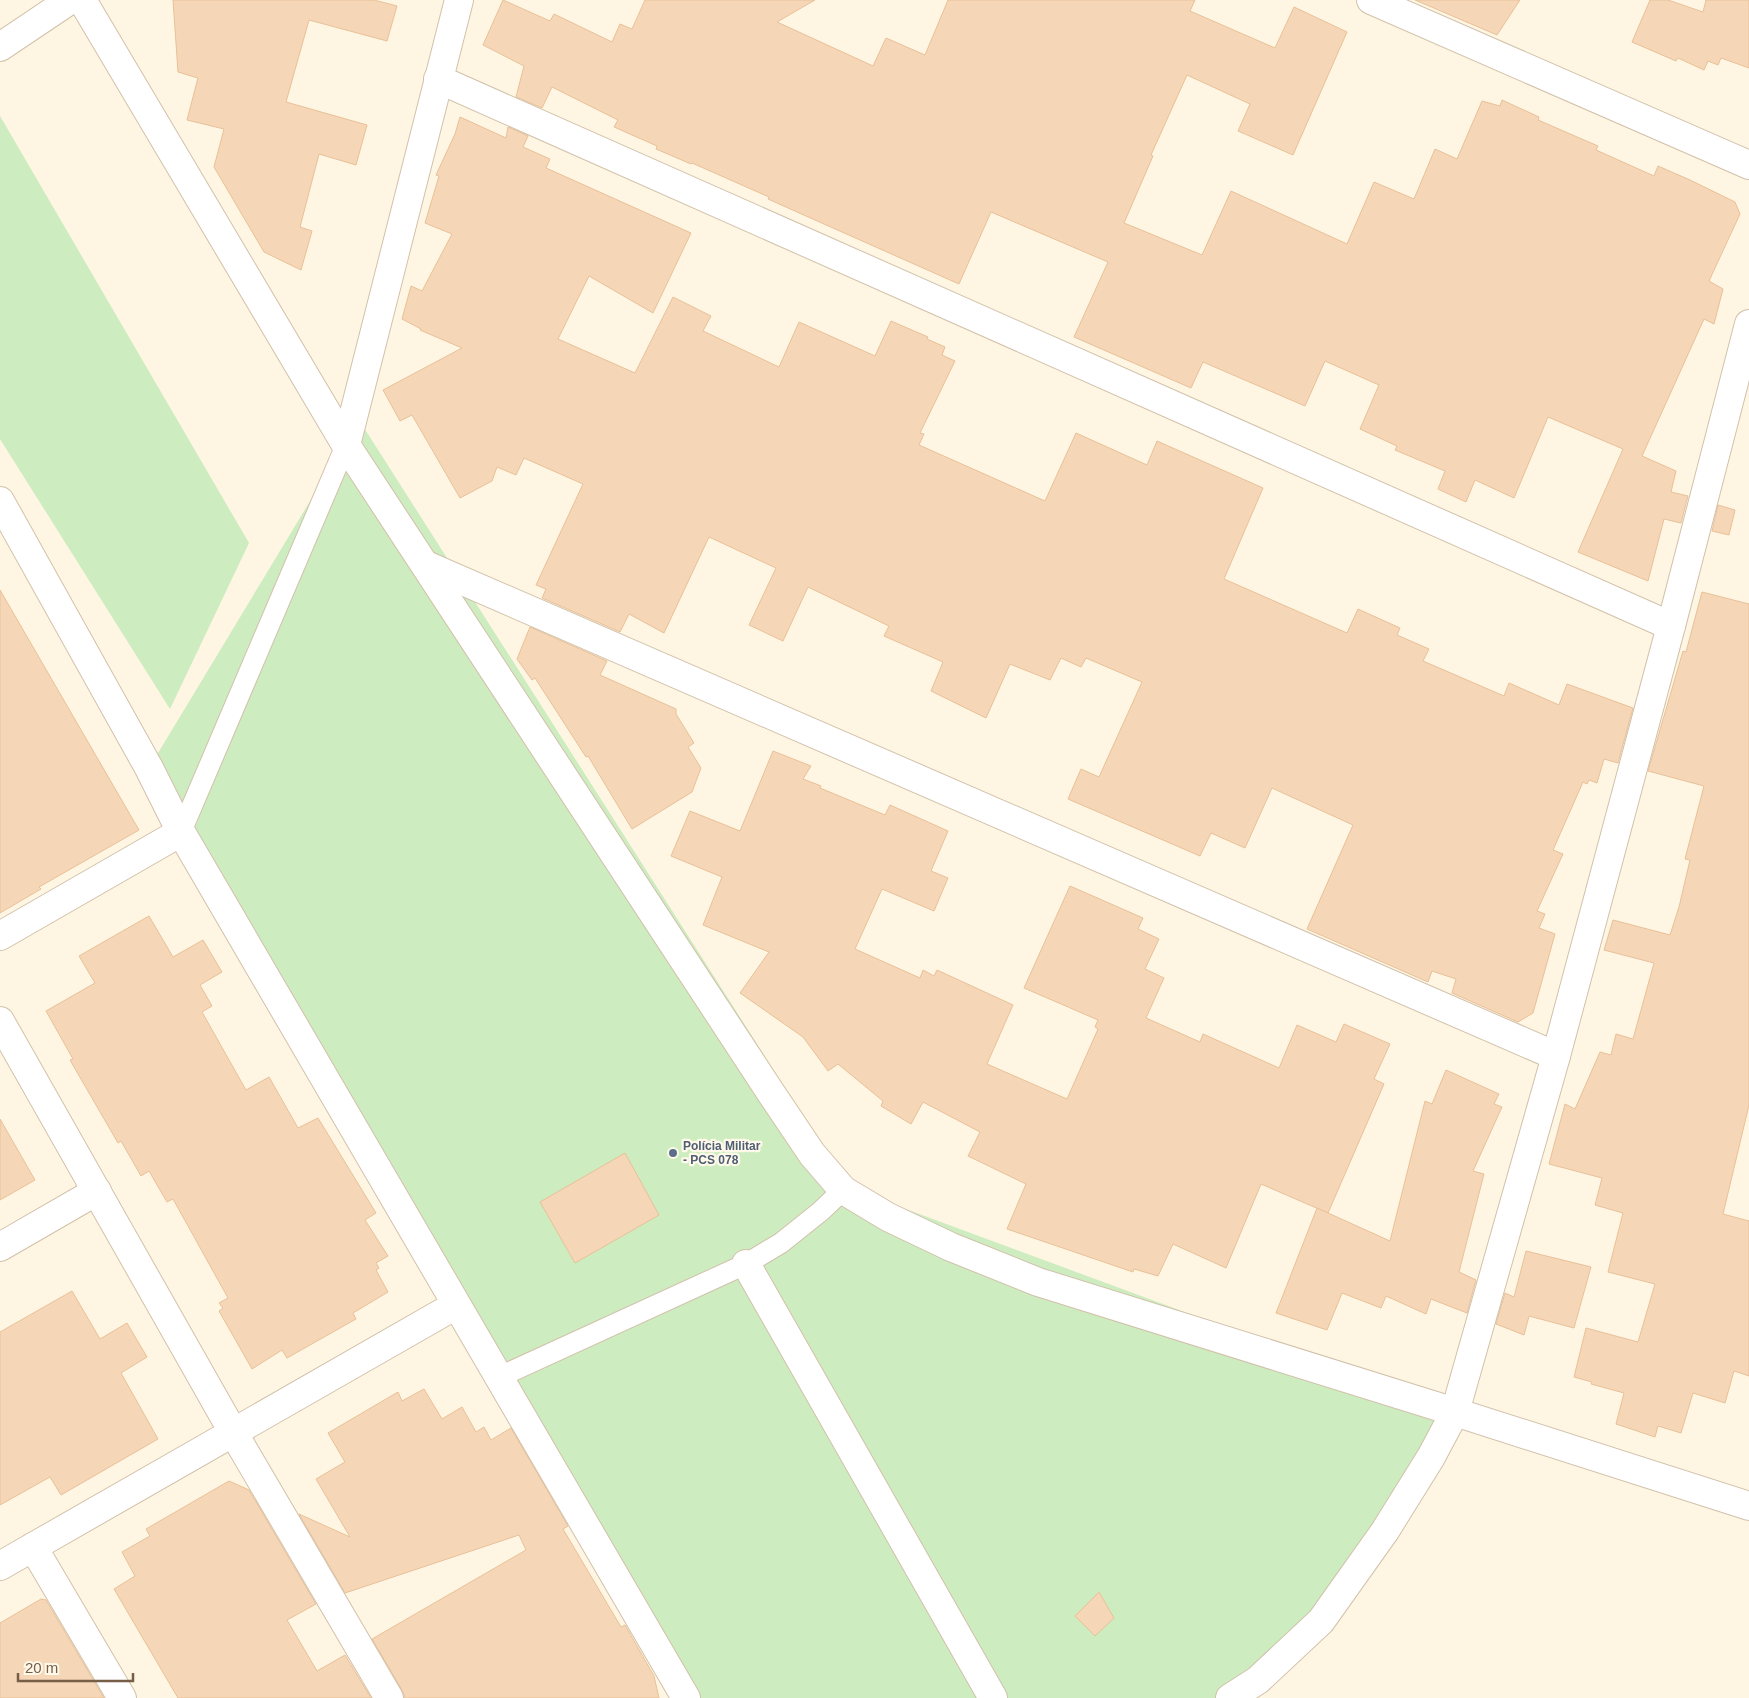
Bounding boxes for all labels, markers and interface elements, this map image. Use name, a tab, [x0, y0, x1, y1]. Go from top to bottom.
place label: Polícia Militar - PCS 078	[683, 1139, 761, 1167]
marker: Polícia Militar - PCS 078	[667, 1147, 679, 1159]
scale bar	[18, 1650, 132, 1682]
text: 20 m	[25, 1659, 58, 1676]

